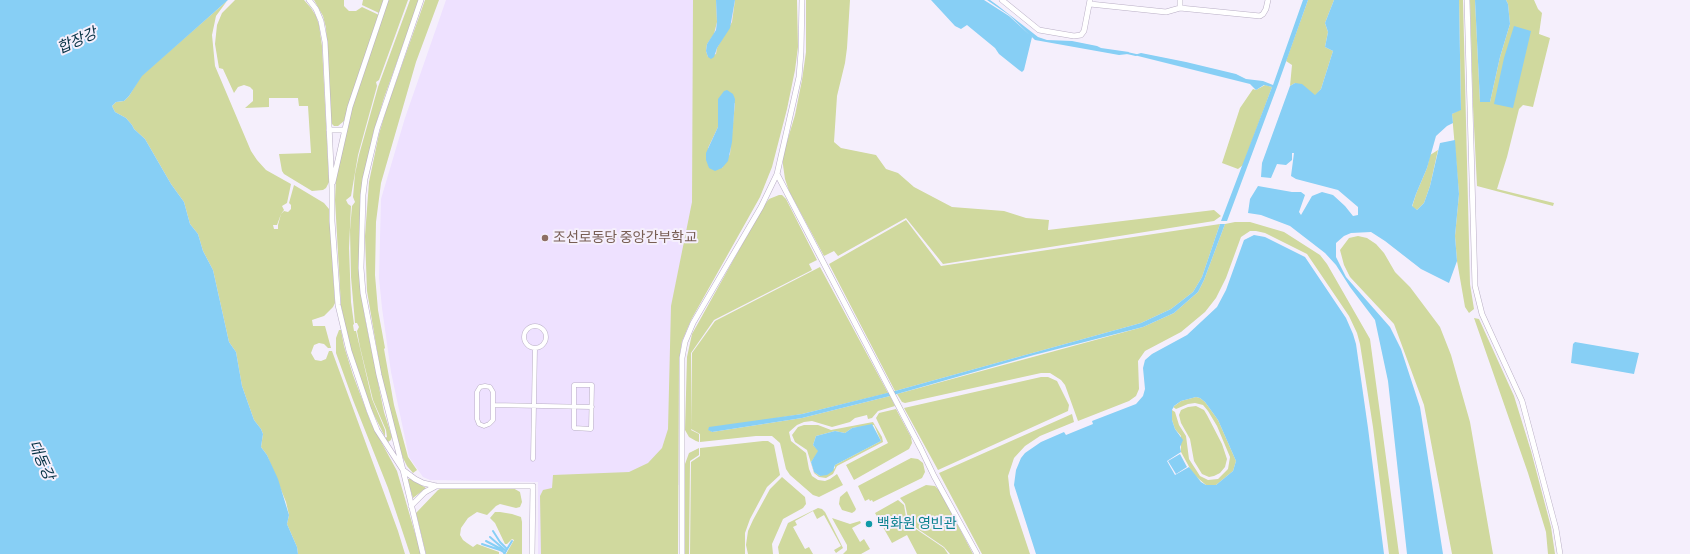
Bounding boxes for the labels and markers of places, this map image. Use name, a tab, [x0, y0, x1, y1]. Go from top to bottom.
place label: 조선로동당 중앙간부학교	[553, 230, 697, 246]
marker: 조선로동당 중앙간부학교	[540, 233, 550, 243]
place label: 백화원 영빈관	[877, 516, 957, 532]
marker: 백화원 영빈관	[864, 519, 874, 529]

